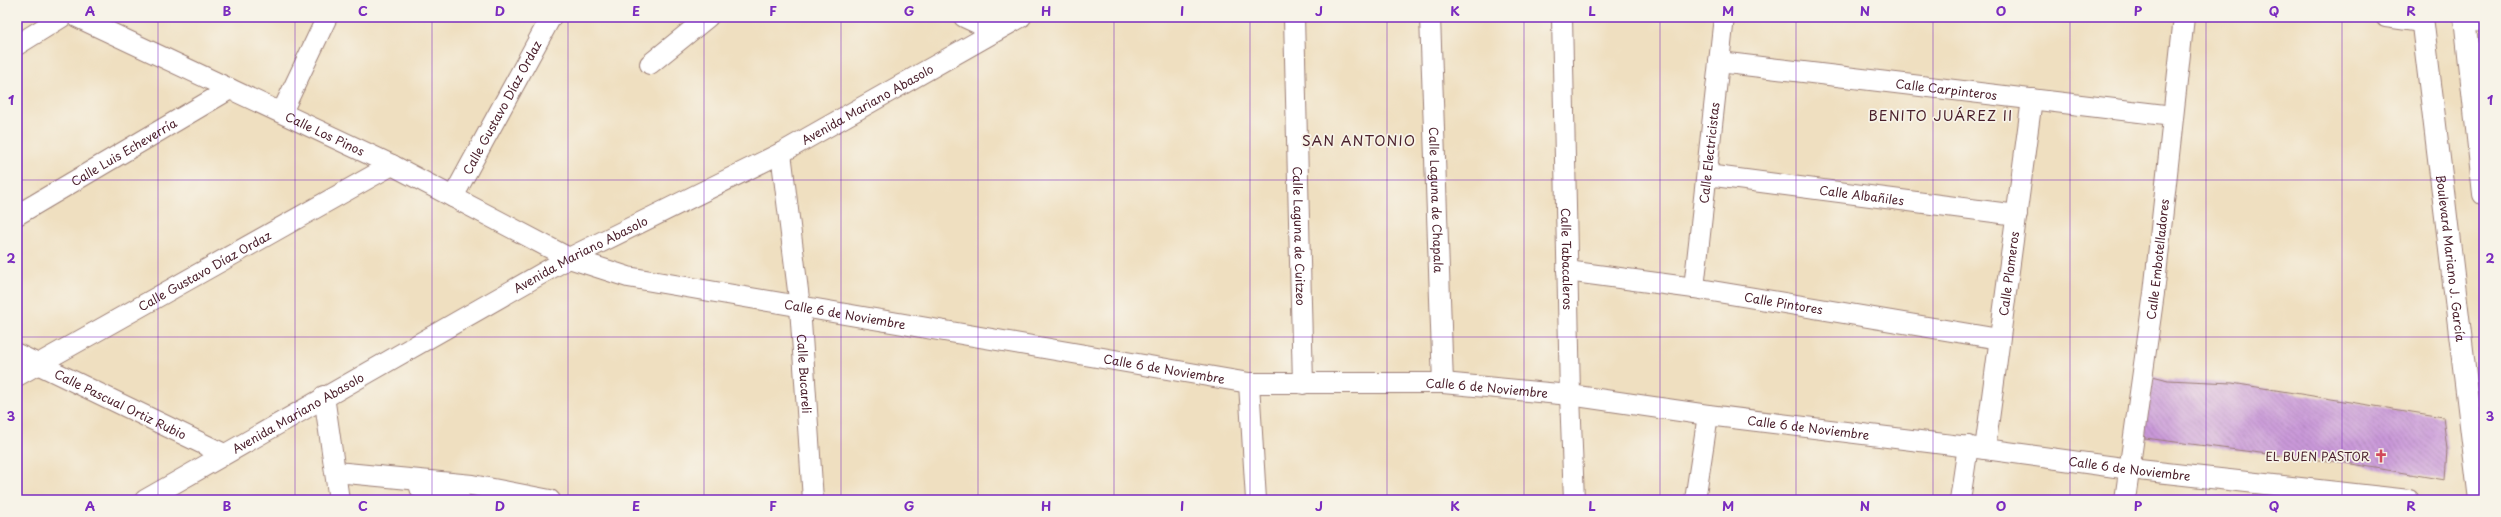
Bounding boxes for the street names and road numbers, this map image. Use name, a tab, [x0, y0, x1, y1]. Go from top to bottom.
street label: Calle Gustavo Díaz Ordaz	[458, 37, 546, 178]
street label: Avenida Mariano Abasolo	[798, 59, 937, 149]
street label: Calle Carpinteros	[1895, 74, 1999, 104]
street label: Calle Electricistas	[1694, 101, 1724, 204]
street label: Calle Los Pinos	[282, 107, 368, 160]
street label: Calle Luis Echeverría	[67, 113, 180, 190]
street label: Calle Laguna de Chapala	[1425, 127, 1448, 274]
street label: Calle Laguna de Cuitzeo	[1289, 166, 1310, 306]
street label: Boulevard Mariano J. García	[2432, 174, 2470, 343]
street label: Calle Albañiles	[1818, 181, 1906, 209]
street label: Calle Embotelladores	[2141, 197, 2173, 321]
street label: Calle Tabacaleros	[1557, 208, 1577, 311]
street label: Avenida Mariano Abasolo	[510, 211, 651, 297]
street label: Calle Gustavo Díaz Ordaz	[135, 226, 274, 315]
street label: Calle Plomeros	[1994, 230, 2023, 317]
street label: Calle Pintores	[1743, 288, 1825, 319]
street label: Calle 6 de Noviembre	[783, 295, 907, 333]
street label: Calle Bucareli	[793, 333, 816, 414]
street label: Calle 6 de Noviembre	[1102, 349, 1227, 388]
street label: Calle Pascual Ortiz Rubio	[52, 364, 190, 444]
street label: Avenida Mariano Abasolo	[229, 368, 367, 458]
street label: Calle 6 de Noviembre	[1426, 374, 1549, 402]
street label: Calle 6 de Noviembre	[1746, 411, 1871, 444]
street label: Calle 6 de Noviembre	[2068, 452, 2192, 485]

